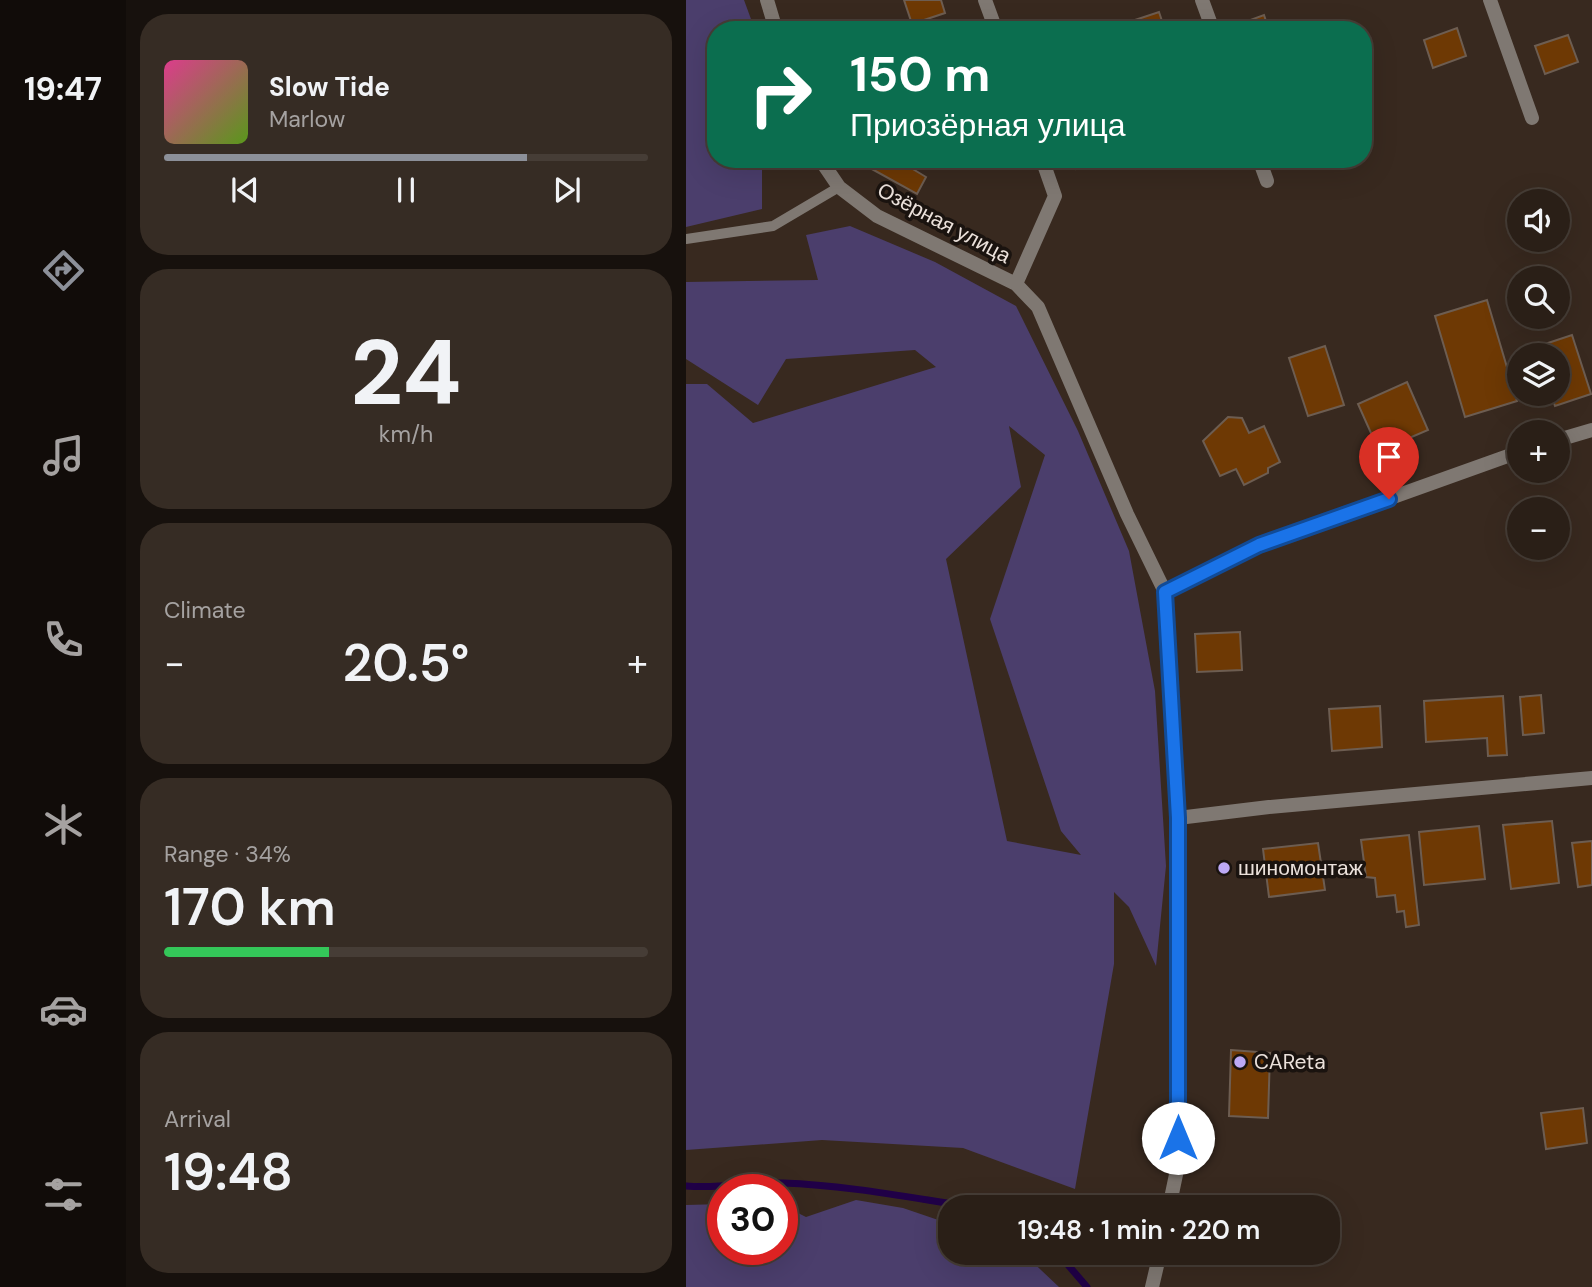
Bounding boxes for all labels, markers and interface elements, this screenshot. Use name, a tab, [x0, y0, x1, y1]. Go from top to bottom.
text: 150 m	[850, 42, 990, 106]
icon: right	[735, 49, 826, 140]
text: 19:47	[24, 68, 102, 110]
text: Slow Tide	[269, 70, 390, 104]
text: Marlow	[269, 104, 345, 134]
text: Приозёрная улица	[850, 104, 1126, 146]
icon: previous	[226, 171, 264, 209]
icon: pause	[387, 171, 425, 209]
icon: next	[548, 171, 586, 209]
street label: Озёрная улица	[872, 176, 1016, 270]
map controls	[1507, 189, 1570, 560]
button: sound	[1507, 189, 1570, 252]
icon: directions	[39, 246, 88, 295]
button: search	[1507, 266, 1570, 329]
text: 24	[350, 314, 462, 432]
button: layers	[1507, 343, 1570, 406]
text: km/h	[379, 419, 433, 449]
button: +	[1507, 420, 1570, 483]
pin	[1359, 427, 1419, 499]
icon: music	[39, 431, 88, 480]
icon: arrive	[1370, 438, 1408, 476]
button: −	[1507, 497, 1570, 560]
text: Climate	[164, 595, 246, 625]
icon: phone	[39, 615, 88, 664]
text: 20.5°	[343, 629, 469, 697]
text: −	[164, 638, 185, 688]
text: +	[627, 638, 648, 688]
icon: climate	[39, 800, 88, 849]
text: Range · 34%	[164, 839, 291, 869]
place label: шиномонтаж	[1238, 854, 1363, 882]
marker: шиномонтаж	[1216, 860, 1232, 876]
text: 170 km	[164, 873, 336, 941]
icon: car	[39, 985, 88, 1034]
place label: CAReta	[1254, 1048, 1326, 1076]
marker: CAReta	[1232, 1054, 1248, 1070]
position arrow	[1141, 1101, 1215, 1175]
text: Arrival	[164, 1104, 231, 1134]
text: 19:48	[164, 1138, 293, 1206]
icon: filters	[39, 1170, 88, 1219]
speed limit sign: 30	[707, 1174, 798, 1265]
text: 19:48 · 1 min · 220 m	[1018, 1213, 1260, 1247]

